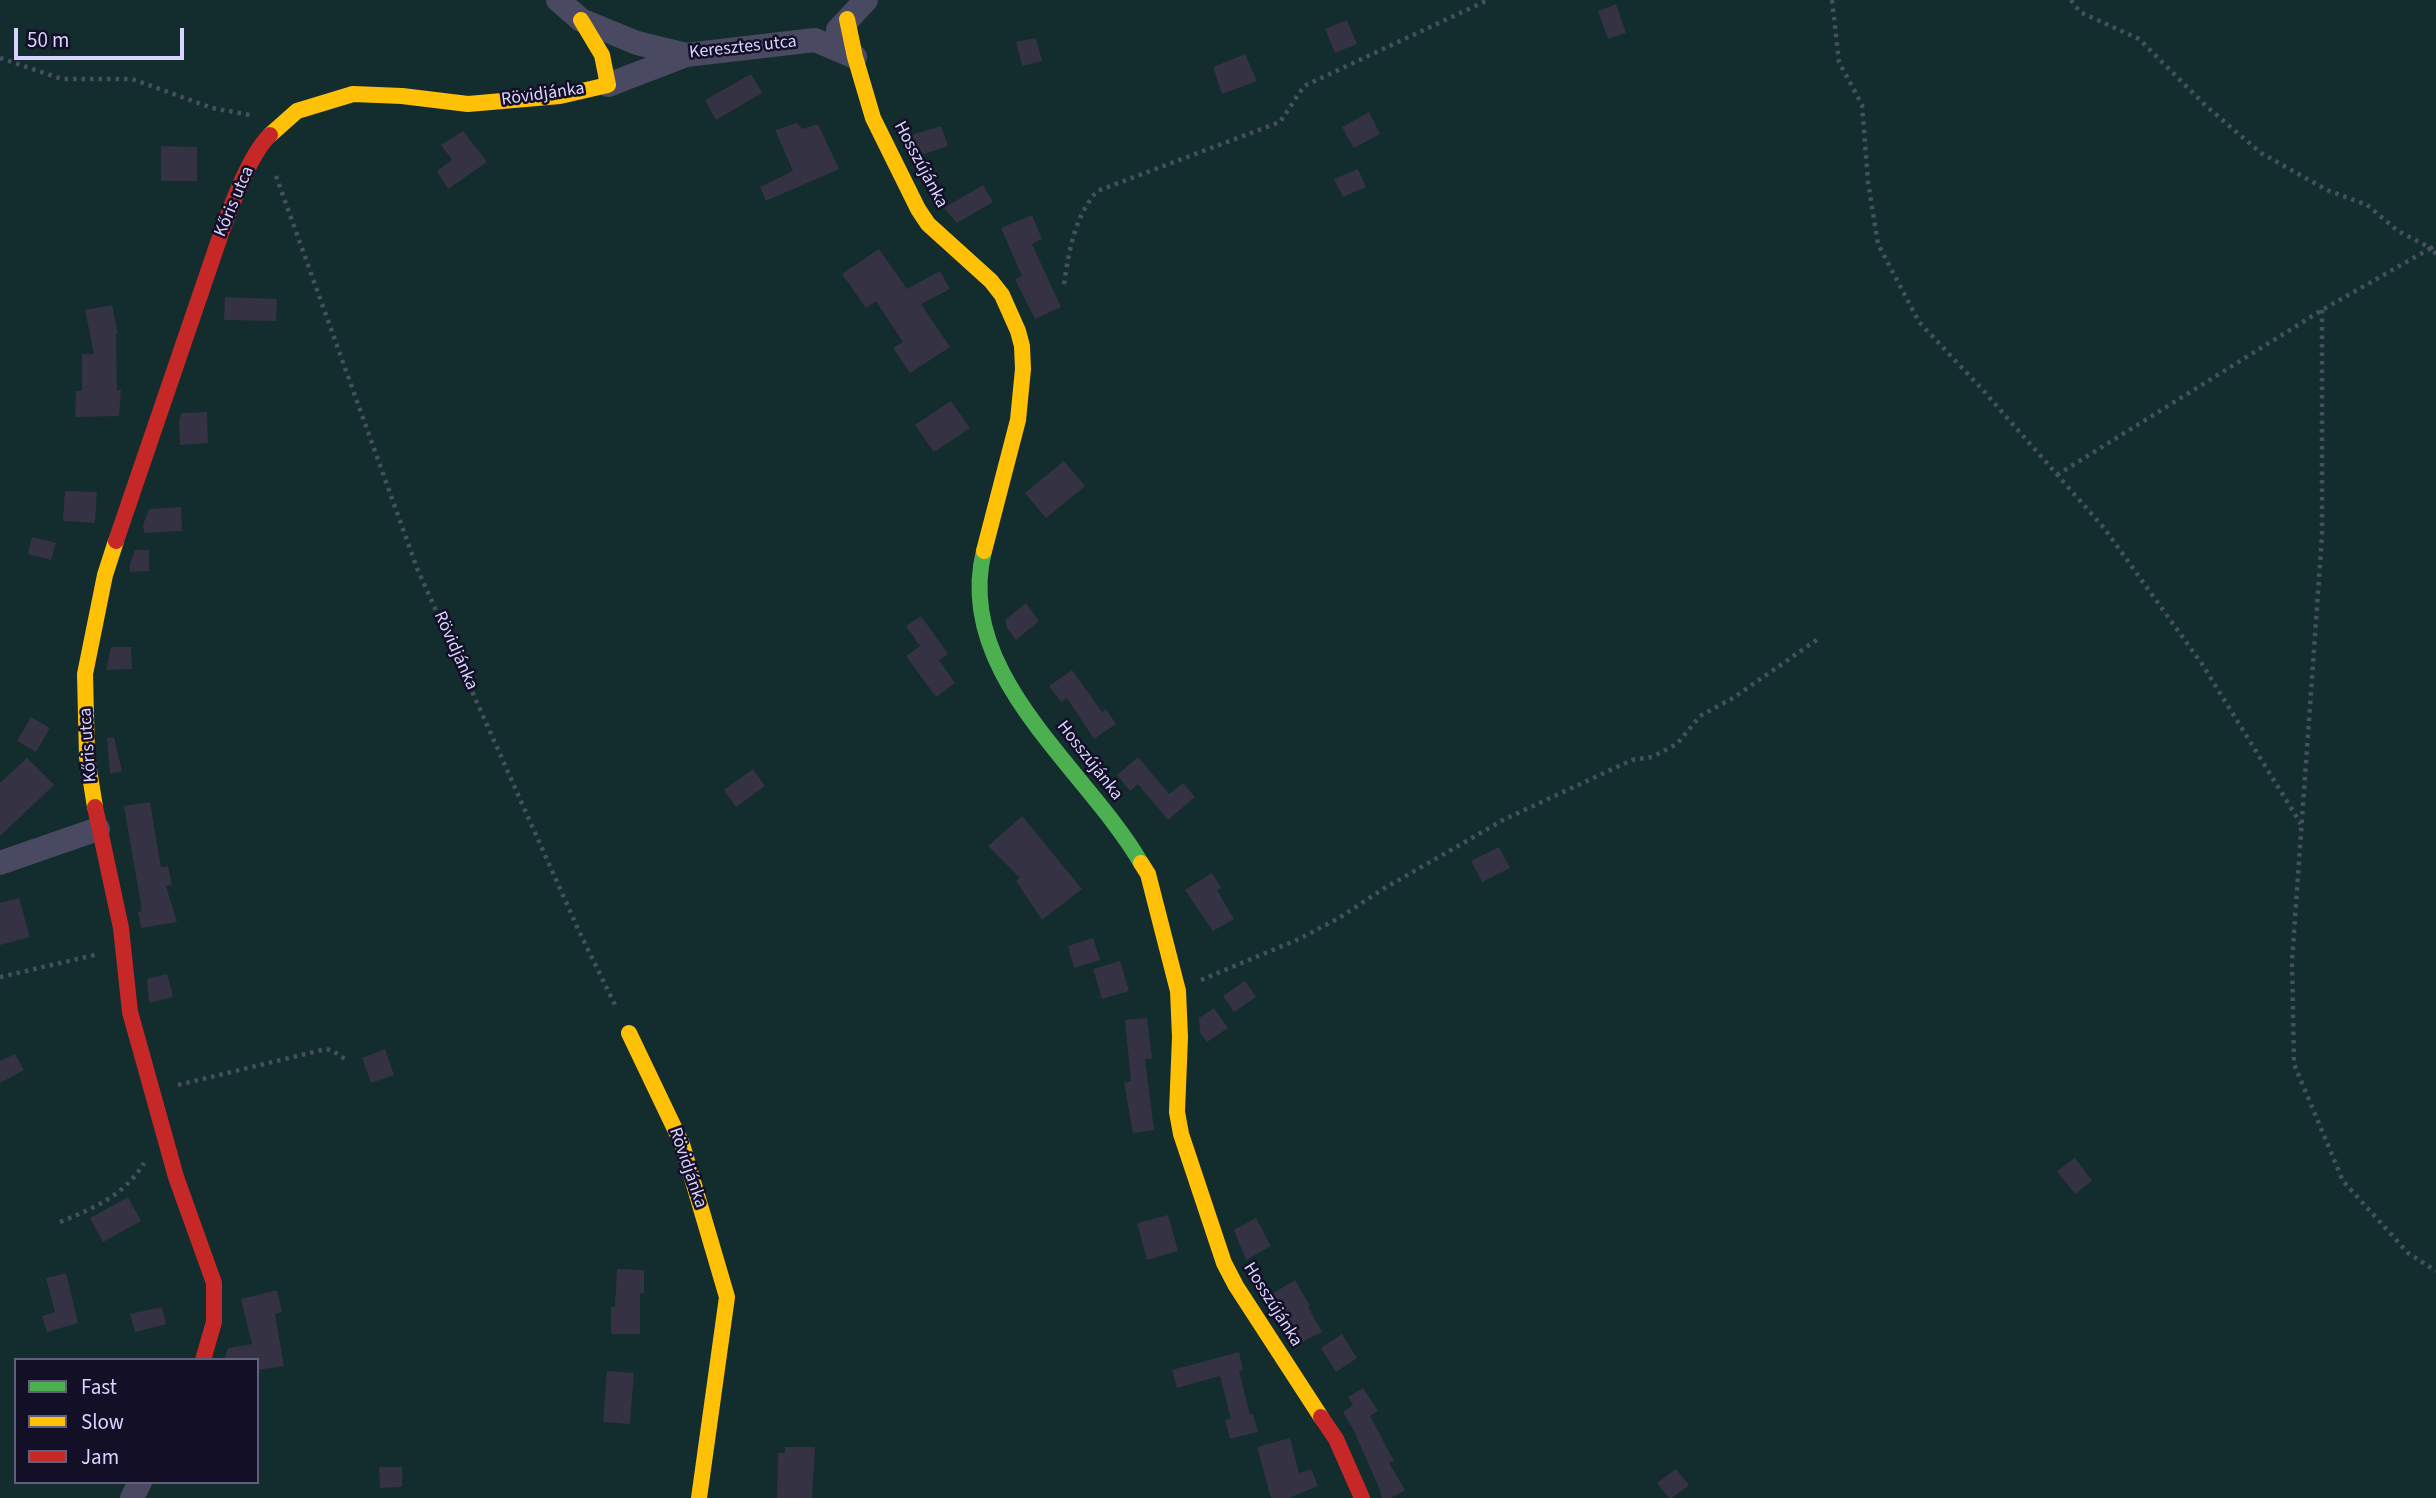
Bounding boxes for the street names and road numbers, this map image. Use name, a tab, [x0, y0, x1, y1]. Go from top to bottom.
street label: Keresztes utca	[688, 32, 798, 64]
street label: Rövidjánka	[500, 78, 586, 112]
street label: Hosszújánka	[888, 118, 952, 212]
street label: Kőris utca	[210, 163, 260, 241]
street label: Rövidjánka	[428, 608, 482, 694]
street label: Kőris utca	[76, 707, 102, 783]
street label: Hosszújánka	[1051, 717, 1127, 805]
street label: Rövidjánka	[663, 1125, 711, 1211]
street label: Hosszújánka	[1238, 1259, 1306, 1351]

